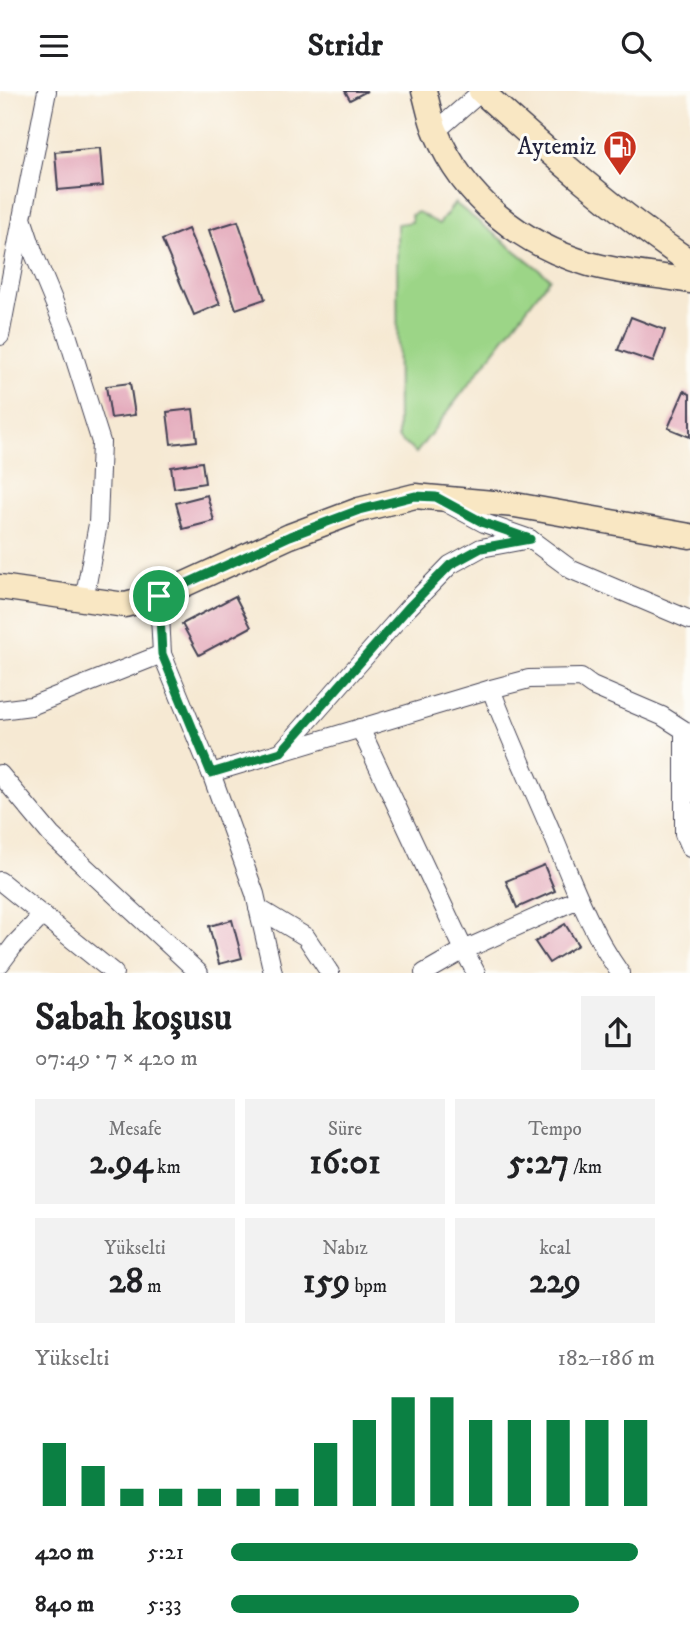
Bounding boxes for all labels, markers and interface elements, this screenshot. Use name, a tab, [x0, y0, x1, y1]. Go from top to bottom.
text: Stridr	[307, 26, 383, 66]
icon: menu	[35, 27, 73, 65]
icon: search	[617, 27, 655, 65]
fuel station icon: Aytemiz	[601, 128, 639, 177]
place label: Aytemiz	[518, 132, 597, 162]
pin	[129, 566, 189, 626]
icon: arrive	[140, 577, 178, 615]
text: Sabah koşusu	[35, 994, 232, 1042]
button: share	[581, 996, 655, 1070]
text: 07:49 · 7 × 420 m	[35, 1044, 198, 1073]
text: Mesafe	[108, 1118, 162, 1141]
text: Süre	[328, 1118, 362, 1141]
text: Tempo	[528, 1118, 582, 1141]
text: 2.94	[89, 1141, 153, 1185]
text: 16:01	[309, 1141, 381, 1185]
text: 5:27	[508, 1141, 569, 1185]
text: km	[153, 1156, 181, 1179]
text: /km	[569, 1156, 602, 1179]
text: Yükselti	[104, 1237, 166, 1260]
text: Nabız	[322, 1237, 368, 1260]
text: kcal	[539, 1237, 571, 1260]
text: 28	[108, 1260, 143, 1304]
text: 159	[303, 1260, 350, 1304]
text: 229	[529, 1260, 581, 1304]
text: m	[143, 1275, 162, 1298]
text: bpm	[350, 1275, 387, 1298]
text: Yükselti	[35, 1344, 109, 1373]
text: 182–186 m	[557, 1344, 655, 1373]
text: 420 m	[35, 1538, 94, 1567]
text: 5:21	[147, 1538, 184, 1567]
text: 840 m	[35, 1590, 94, 1619]
text: 5:33	[147, 1590, 182, 1619]

